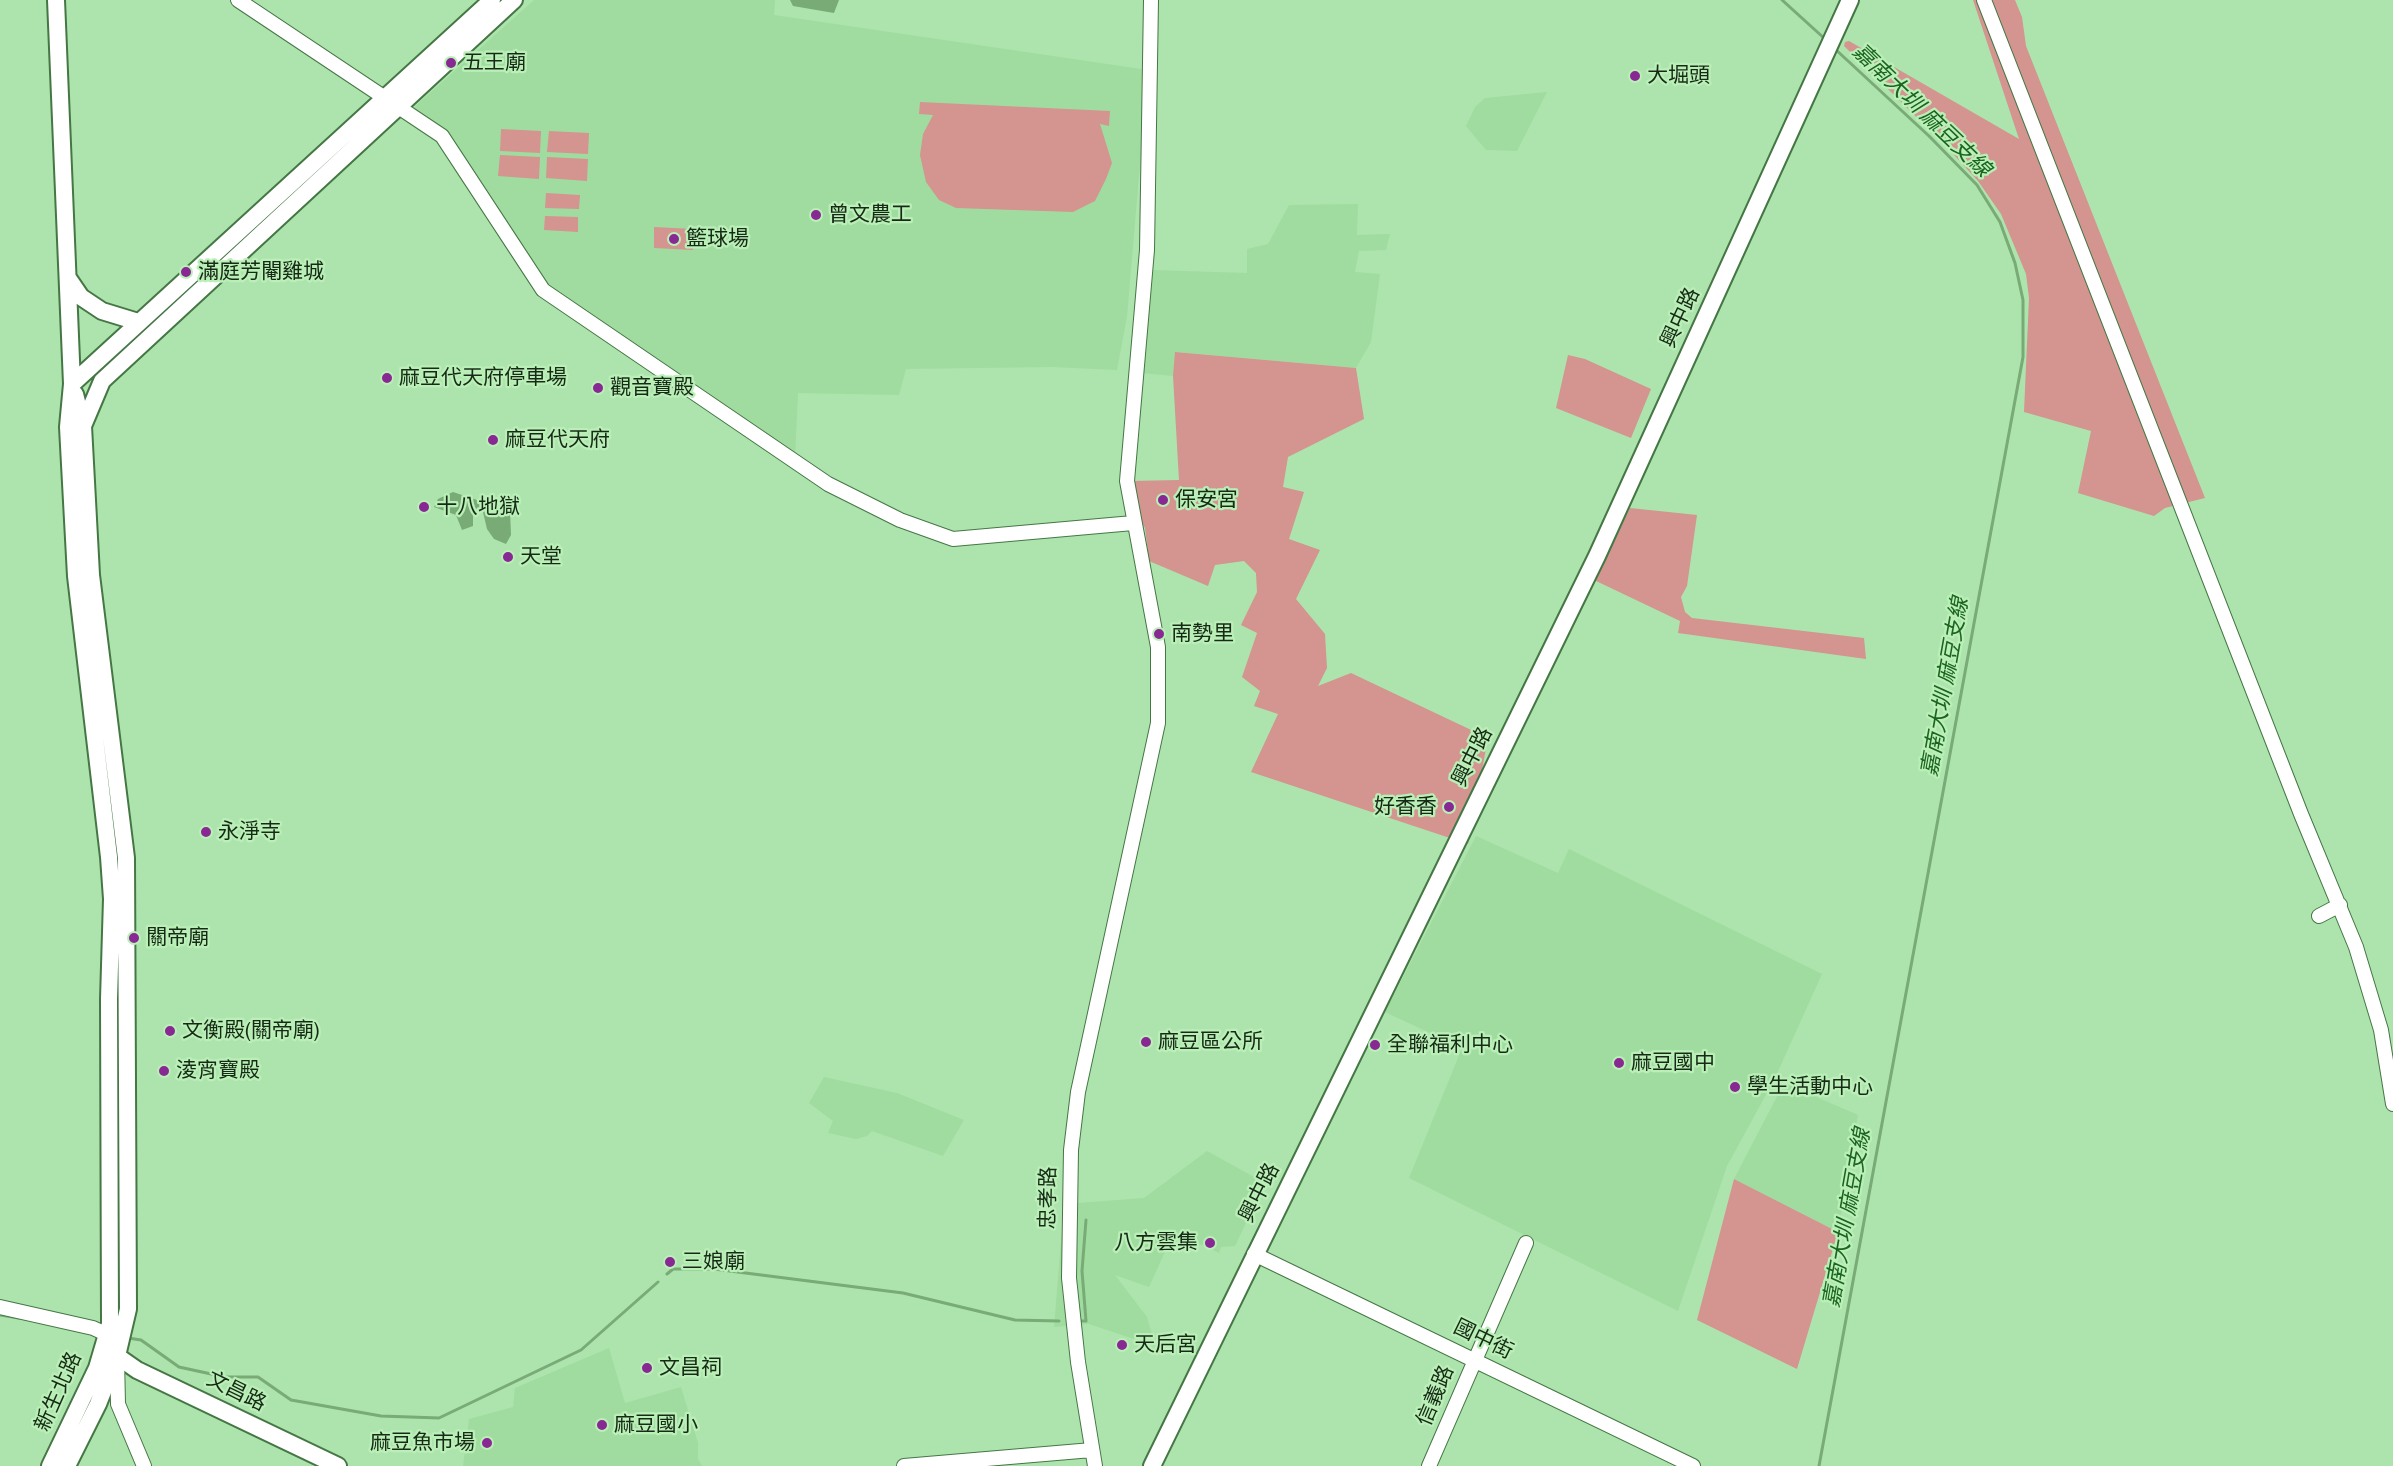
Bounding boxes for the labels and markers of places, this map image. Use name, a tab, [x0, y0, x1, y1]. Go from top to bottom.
place label: 五王廟	[463, 50, 526, 76]
marker: 五王廟	[444, 56, 458, 70]
place label: 大堀頭	[1647, 63, 1710, 89]
marker: 大堀頭	[1628, 69, 1642, 83]
place label: 曾文農工	[828, 202, 912, 228]
marker: 曾文農工	[809, 208, 823, 222]
place label: 籃球場	[686, 226, 749, 252]
marker: 籃球場	[667, 232, 681, 246]
place label: 滿庭芳閹雞城	[198, 259, 324, 285]
marker: 滿庭芳閹雞城	[179, 265, 193, 279]
place label: 麻豆代天府停車場	[399, 365, 567, 391]
marker: 麻豆代天府停車場	[380, 371, 394, 385]
place label: 觀音寶殿	[610, 375, 694, 401]
marker: 觀音寶殿	[591, 381, 605, 395]
place label: 麻豆代天府	[505, 427, 610, 453]
marker: 麻豆代天府	[486, 433, 500, 447]
place label: 保安宮	[1175, 487, 1238, 513]
marker: 保安宮	[1156, 493, 1170, 507]
place label: 十八地獄	[436, 494, 520, 520]
marker: 十八地獄	[417, 500, 431, 514]
place label: 天堂	[520, 544, 562, 570]
marker: 天堂	[501, 550, 515, 564]
place label: 南勢里	[1171, 621, 1234, 647]
marker: 南勢里	[1152, 627, 1166, 641]
place label: 好香香	[1374, 794, 1437, 820]
marker: 好香香	[1442, 800, 1456, 814]
place label: 永淨寺	[218, 819, 281, 845]
marker: 永淨寺	[199, 825, 213, 839]
place label: 關帝廟	[146, 925, 209, 951]
marker: 關帝廟	[127, 931, 141, 945]
place label: 文衡殿(關帝廟)	[182, 1018, 319, 1044]
marker: 文衡殿(關帝廟)	[163, 1024, 177, 1038]
place label: 麻豆區公所	[1158, 1029, 1263, 1055]
place label: 全聯福利中心	[1387, 1032, 1513, 1058]
marker: 麻豆區公所	[1139, 1035, 1153, 1049]
marker: 全聯福利中心	[1368, 1038, 1382, 1052]
place label: 麻豆國中	[1631, 1050, 1715, 1076]
marker: 麻豆國中	[1612, 1056, 1626, 1070]
place label: 淩宵寶殿	[176, 1058, 260, 1084]
marker: 淩宵寶殿	[157, 1064, 171, 1078]
place label: 學生活動中心	[1747, 1074, 1873, 1100]
marker: 學生活動中心	[1728, 1080, 1742, 1094]
place label: 八方雲集	[1114, 1230, 1198, 1256]
marker: 八方雲集	[1203, 1236, 1217, 1250]
place label: 三娘廟	[682, 1249, 745, 1275]
marker: 三娘廟	[663, 1255, 677, 1269]
place label: 天后宮	[1134, 1332, 1197, 1358]
marker: 天后宮	[1115, 1338, 1129, 1352]
place label: 文昌祠	[659, 1355, 722, 1381]
marker: 文昌祠	[640, 1361, 654, 1375]
place label: 麻豆國小	[614, 1412, 698, 1438]
marker: 麻豆國小	[595, 1418, 609, 1432]
place label: 麻豆魚市場	[370, 1430, 475, 1456]
marker: 麻豆魚市場	[480, 1436, 494, 1450]

